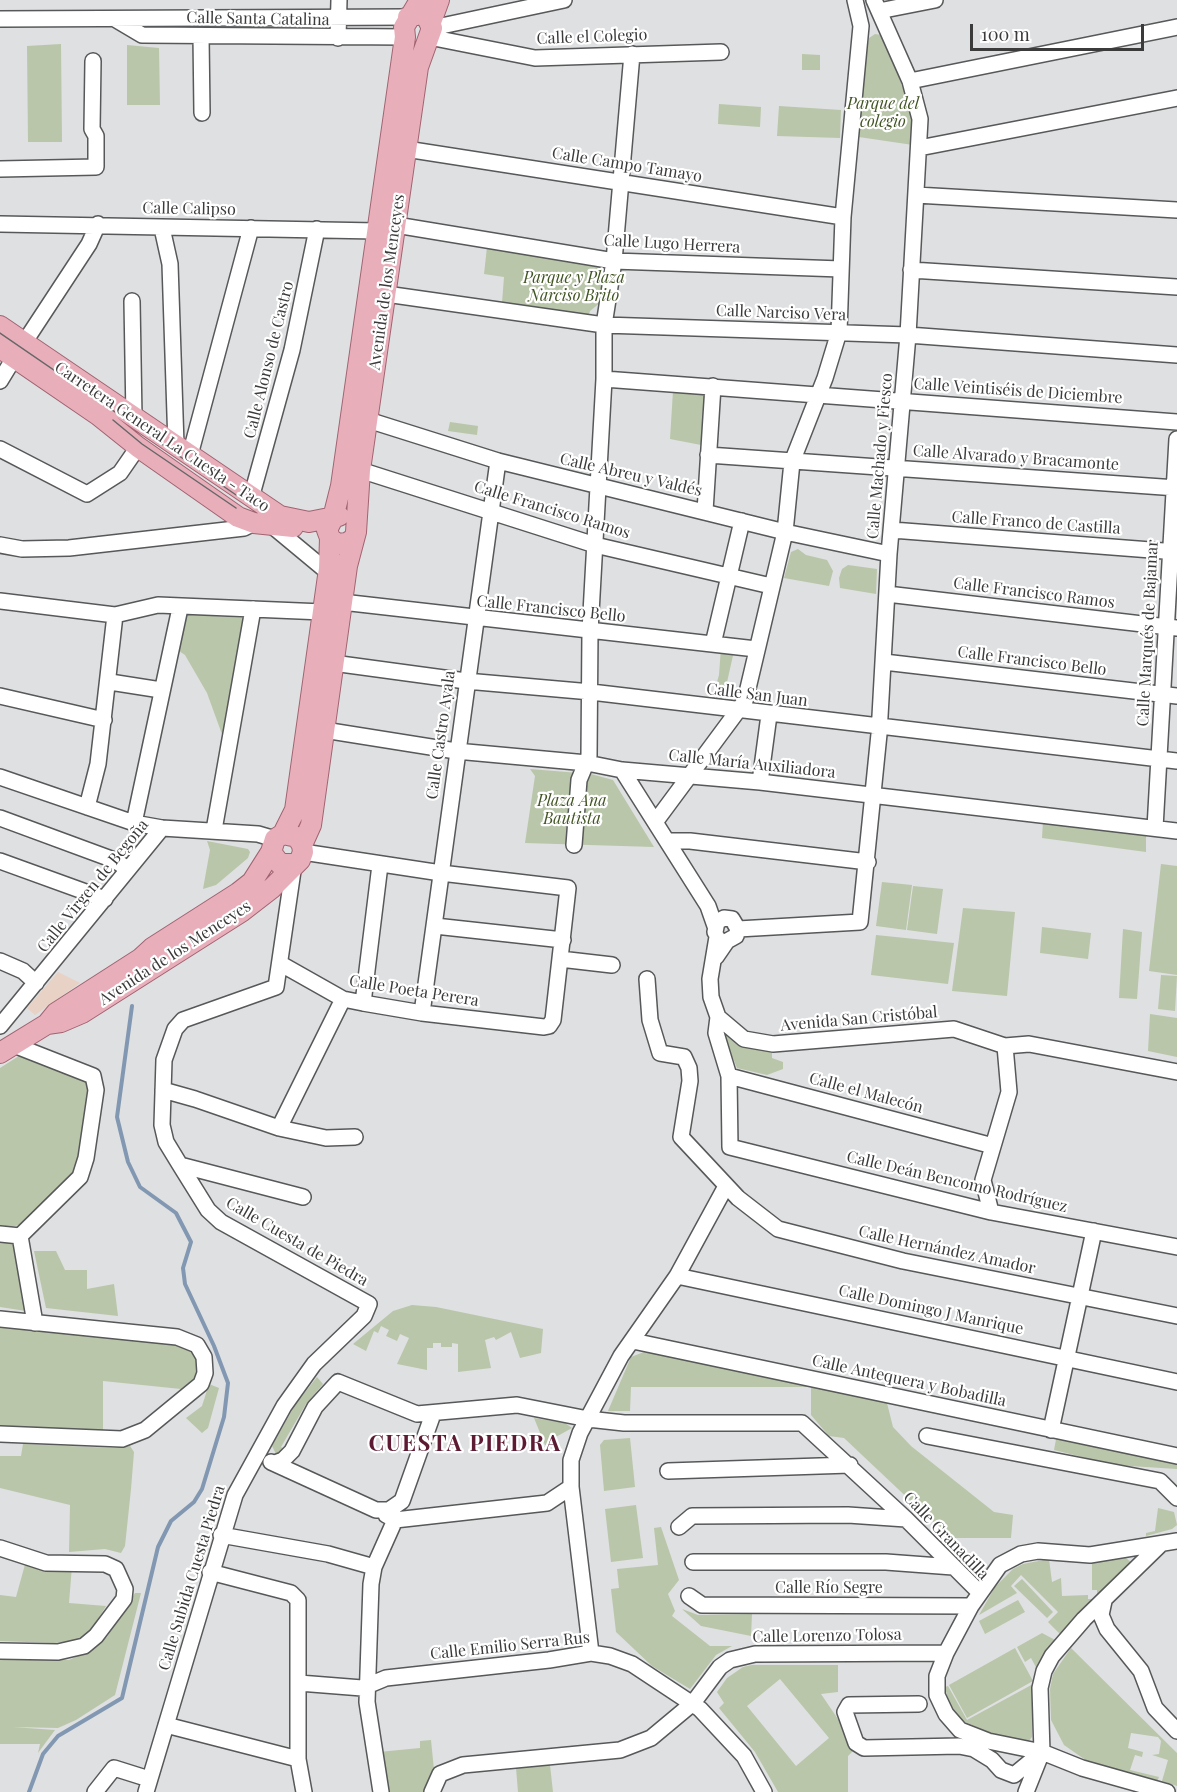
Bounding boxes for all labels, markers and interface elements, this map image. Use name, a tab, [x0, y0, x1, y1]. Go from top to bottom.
street label: Calle Santa Catalina	[186, 8, 330, 30]
scale bar	[973, 12, 1147, 50]
text: 100 m	[981, 22, 1030, 46]
street label: Calle el Colegio	[536, 25, 648, 49]
park label: Parque del colegio	[847, 94, 919, 132]
street label: Calle Campo Tamayo	[551, 144, 703, 186]
street label: Avenida de los Menceyes	[365, 193, 409, 371]
street label: Calle Calipso	[142, 199, 236, 219]
street label: Calle Lugo Herrera	[603, 231, 741, 257]
park label: Parque y Plaza Narciso Brito	[523, 268, 625, 306]
street label: Calle Alonso de Castro	[240, 279, 298, 441]
street label: Calle Narciso Vera	[715, 301, 847, 325]
street label: Carretera General La Cuesta - Taco	[51, 358, 273, 516]
street label: Calle Machado y Fiesco	[863, 372, 897, 540]
street label: Calle Veintiséis de Diciembre	[913, 374, 1123, 408]
street label: Calle Alvarado y Bracamonte	[912, 441, 1120, 475]
street label: Calle Abreu y Valdés	[558, 449, 704, 501]
street label: Calle Francisco Ramos	[472, 477, 632, 543]
street label: Calle Franco de Castilla	[951, 508, 1121, 538]
street label: Calle Marqués de Bajamar	[1134, 539, 1162, 727]
street label: Calle Francisco Ramos	[952, 574, 1116, 612]
street label: Calle Francisco Bello	[476, 592, 626, 626]
street label: Calle Francisco Bello	[957, 642, 1107, 680]
street label: Calle Castro Ayala	[422, 669, 460, 801]
street label: Calle San Juan	[705, 679, 809, 711]
street label: Calle María Auxiliadora	[668, 746, 836, 782]
park label: Plaza Ana Bautista	[537, 791, 607, 829]
street label: Calle Virgen de Begoña	[33, 816, 153, 956]
street label: Avenida de los Menceyes	[95, 897, 255, 1009]
street label: Calle Poeta Perera	[348, 971, 480, 1011]
street label: Avenida San Cristóbal	[780, 1003, 938, 1035]
street label: Calle el Malecón	[807, 1069, 925, 1117]
street label: Calle Deán Bencomo Rodríguez	[845, 1147, 1069, 1217]
street label: Calle Cuesta de Piedra	[222, 1193, 372, 1291]
street label: Calle Hernández Amador	[857, 1222, 1037, 1278]
street label: Calle Domingo J Manrique	[837, 1281, 1025, 1339]
street label: Calle Antequera y Bobadilla	[810, 1351, 1008, 1411]
district label: CUESTA PIEDRA	[368, 1431, 562, 1457]
street label: Calle Subida Cuesta Piedra	[155, 1483, 229, 1673]
street label: Calle Granadilla	[899, 1488, 993, 1584]
street label: Calle Río Segre	[775, 1578, 883, 1598]
street label: Calle Lorenzo Tolosa	[752, 1625, 902, 1647]
street label: Calle Emilio Serra Rus	[429, 1628, 591, 1664]

